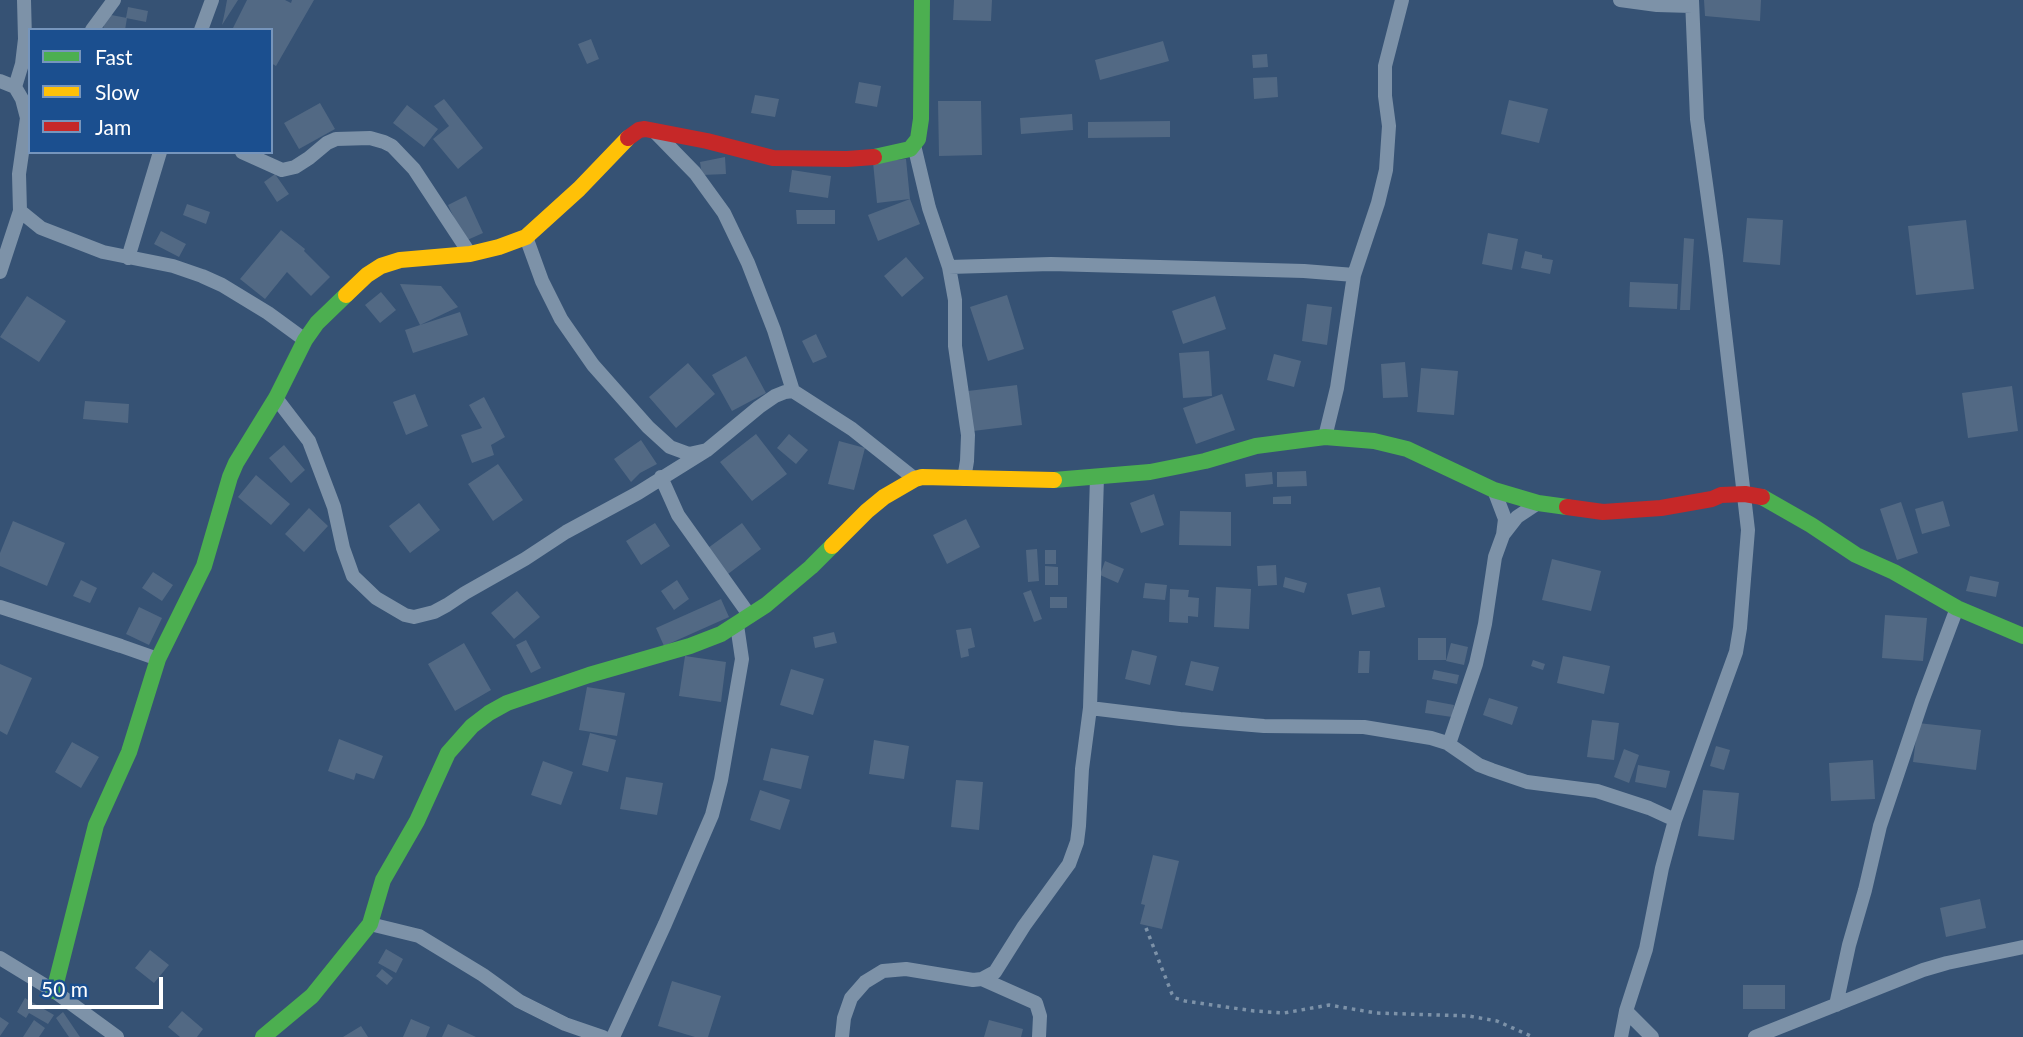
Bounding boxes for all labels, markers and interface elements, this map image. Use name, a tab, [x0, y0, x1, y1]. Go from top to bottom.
legend	[28, 28, 273, 154]
text: Fast	[95, 44, 132, 69]
text: Slow	[95, 79, 139, 104]
text: Jam	[95, 114, 131, 139]
scale bar	[32, 964, 166, 1008]
text: 50 m	[41, 976, 88, 1001]

